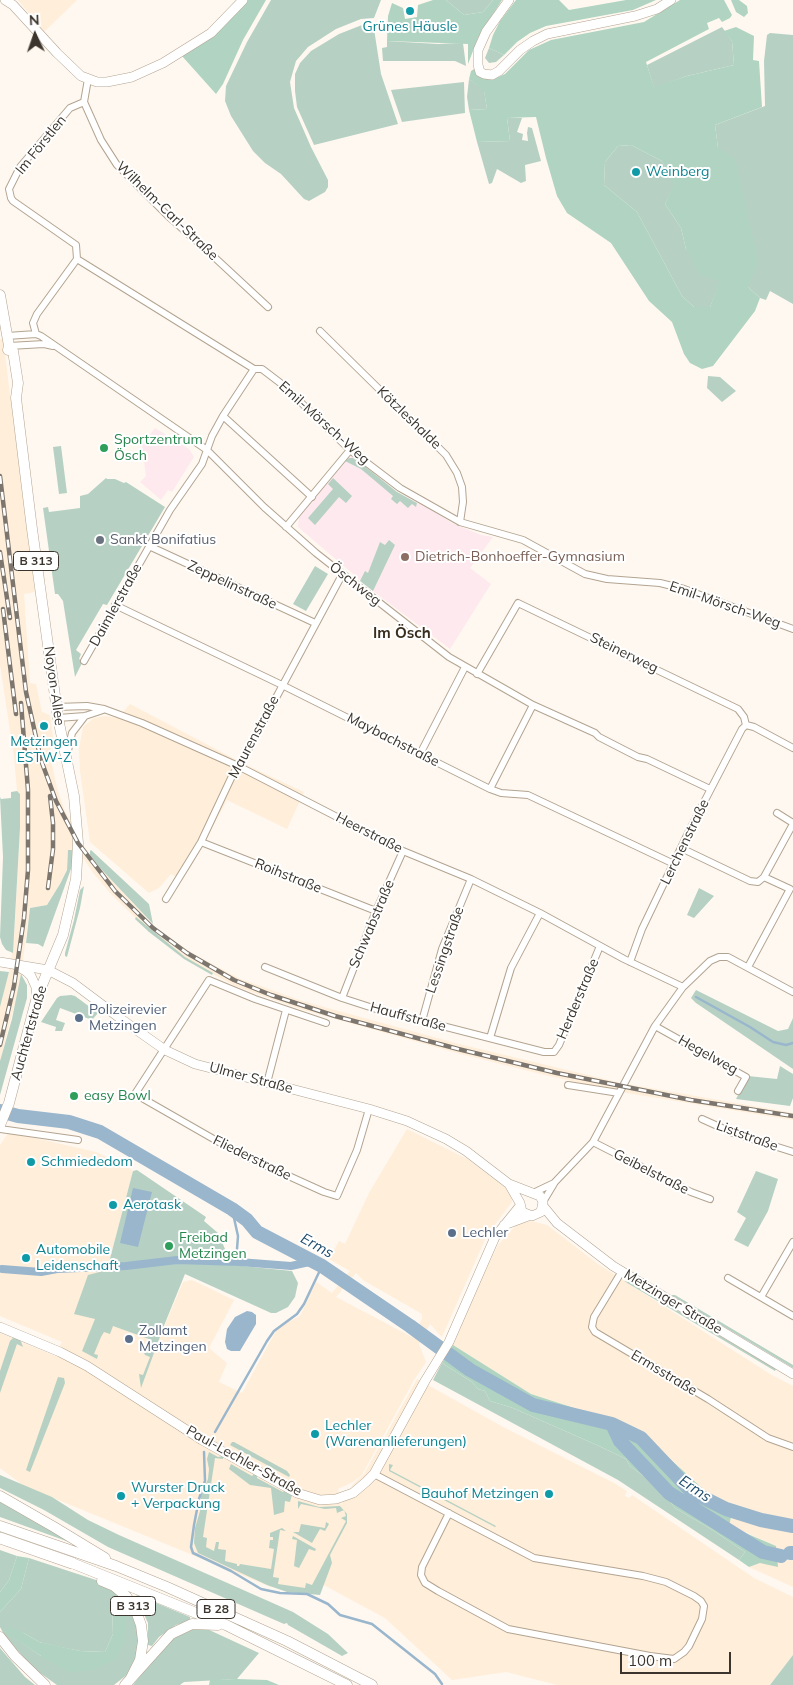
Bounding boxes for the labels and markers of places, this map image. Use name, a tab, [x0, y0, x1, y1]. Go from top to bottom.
marker: Grünes Häusle	[404, 5, 416, 17]
place label: Grünes Häusle	[363, 19, 457, 35]
place label: Weinberg	[646, 164, 709, 180]
marker: Weinberg	[630, 166, 642, 178]
place label: Sportzentrum Ösch	[114, 432, 203, 464]
marker: Sportzentrum Ösch	[98, 442, 110, 454]
place label: Sankt Bonifatius	[110, 532, 216, 548]
marker: Sankt Bonifatius	[94, 534, 106, 546]
place label: Dietrich-Bonhoeffer-Gymnasium	[415, 549, 625, 565]
marker: Dietrich-Bonhoeffer-Gymnasium	[399, 551, 411, 563]
marker: Metzingen ESTW-Z	[38, 720, 50, 732]
place label: Metzingen ESTW-Z	[10, 734, 78, 766]
place label: Polizeirevier Metzingen	[89, 1002, 167, 1034]
marker: Polizeirevier Metzingen	[73, 1012, 85, 1024]
place label: easy Bowl	[84, 1088, 151, 1104]
marker: easy Bowl	[68, 1090, 80, 1102]
place label: Schmiededom	[41, 1154, 133, 1170]
marker: Schmiededom	[25, 1156, 37, 1168]
place label: Aerotask	[123, 1197, 181, 1213]
marker: Aerotask	[107, 1199, 119, 1211]
place label: Lechler	[462, 1225, 508, 1241]
marker: Lechler	[446, 1227, 458, 1239]
place label: Freibad Metzingen	[179, 1230, 247, 1262]
marker: Freibad Metzingen	[163, 1240, 175, 1252]
place label: Automobile Leidenschaft	[36, 1242, 119, 1274]
marker: Automobile Leidenschaft	[20, 1252, 32, 1264]
place label: Zollamt Metzingen	[139, 1323, 207, 1355]
marker: Zollamt Metzingen	[123, 1333, 135, 1345]
place label: Lechler (Warenanlieferungen)	[325, 1418, 467, 1450]
marker: Lechler (Warenanlieferungen)	[309, 1428, 321, 1440]
place label: Wurster Druck + Verpackung	[131, 1480, 225, 1512]
place label: Bauhof Metzingen	[421, 1486, 539, 1502]
marker: Bauhof Metzingen	[543, 1488, 555, 1500]
marker: Wurster Druck + Verpackung	[115, 1490, 127, 1502]

